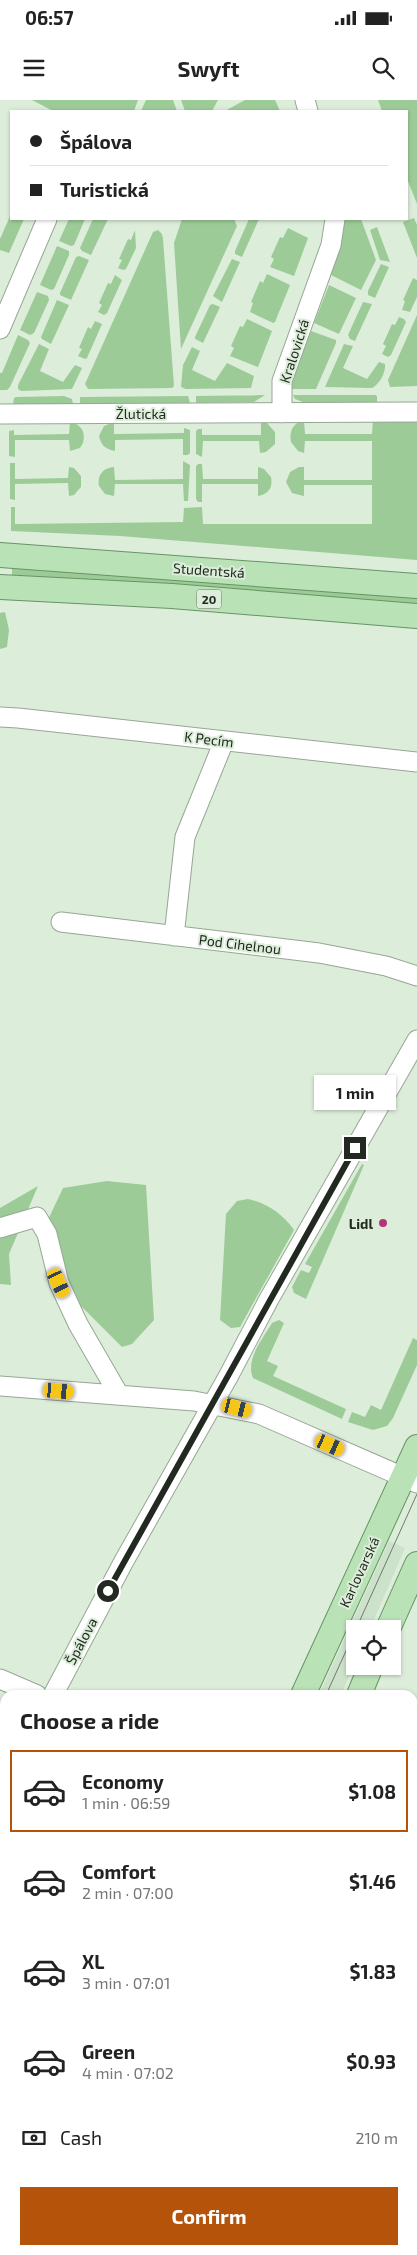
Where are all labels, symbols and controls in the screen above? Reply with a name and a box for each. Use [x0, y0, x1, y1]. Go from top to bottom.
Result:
text: 06:57 [25, 6, 74, 29]
icon: menu [20, 54, 48, 82]
icon: search [369, 54, 397, 82]
text: Swyft [178, 55, 239, 81]
text: Špálova [60, 130, 132, 153]
text: Turistická [60, 178, 149, 201]
street label: Kralovická [276, 317, 312, 385]
street label: Žlutická [116, 405, 166, 422]
street label: Studentská [172, 559, 246, 581]
road number: 20 [196, 589, 222, 608]
street label: K Pecím [183, 728, 235, 750]
street label: Pod Cihelnou [198, 931, 282, 957]
callout: 1 min [314, 1076, 396, 1110]
text: 1 min [336, 1083, 374, 1102]
route end [344, 1137, 366, 1159]
place label: Lidl [349, 1215, 373, 1232]
marker: Lidl [377, 1217, 389, 1229]
car [45, 1266, 72, 1300]
car [43, 1382, 74, 1400]
car [220, 1397, 253, 1419]
car [313, 1432, 346, 1458]
street label: Karlovarská [335, 1534, 383, 1610]
route start [97, 1580, 119, 1602]
street label: Špálova [62, 1615, 100, 1667]
map controls [346, 1620, 401, 1675]
button: locate [346, 1620, 401, 1675]
text: Choose a ride [20, 1707, 159, 1733]
icon: car [22, 1769, 67, 1814]
text: Economy [82, 1770, 164, 1793]
text: $1.08 [348, 1780, 396, 1803]
text: 1 min · 06:59 [82, 1793, 170, 1812]
icon: car [22, 1859, 67, 1904]
text: Comfort [82, 1860, 156, 1883]
text: $1.46 [349, 1870, 396, 1893]
text: 2 min · 07:00 [82, 1883, 174, 1902]
icon: car [22, 1949, 67, 1994]
text: XL [82, 1950, 104, 1973]
text: $1.83 [350, 1960, 396, 1983]
text: 3 min · 07:01 [82, 1973, 170, 1992]
icon: car [22, 2039, 67, 2084]
text: Green [82, 2040, 135, 2063]
text: $0.93 [346, 2050, 396, 2073]
text: 4 min · 07:02 [82, 2063, 174, 2082]
icon: cash [20, 2124, 48, 2152]
text: Cash [60, 2126, 102, 2149]
text: 210 m [355, 2128, 398, 2147]
button: Confirm [20, 2187, 398, 2245]

